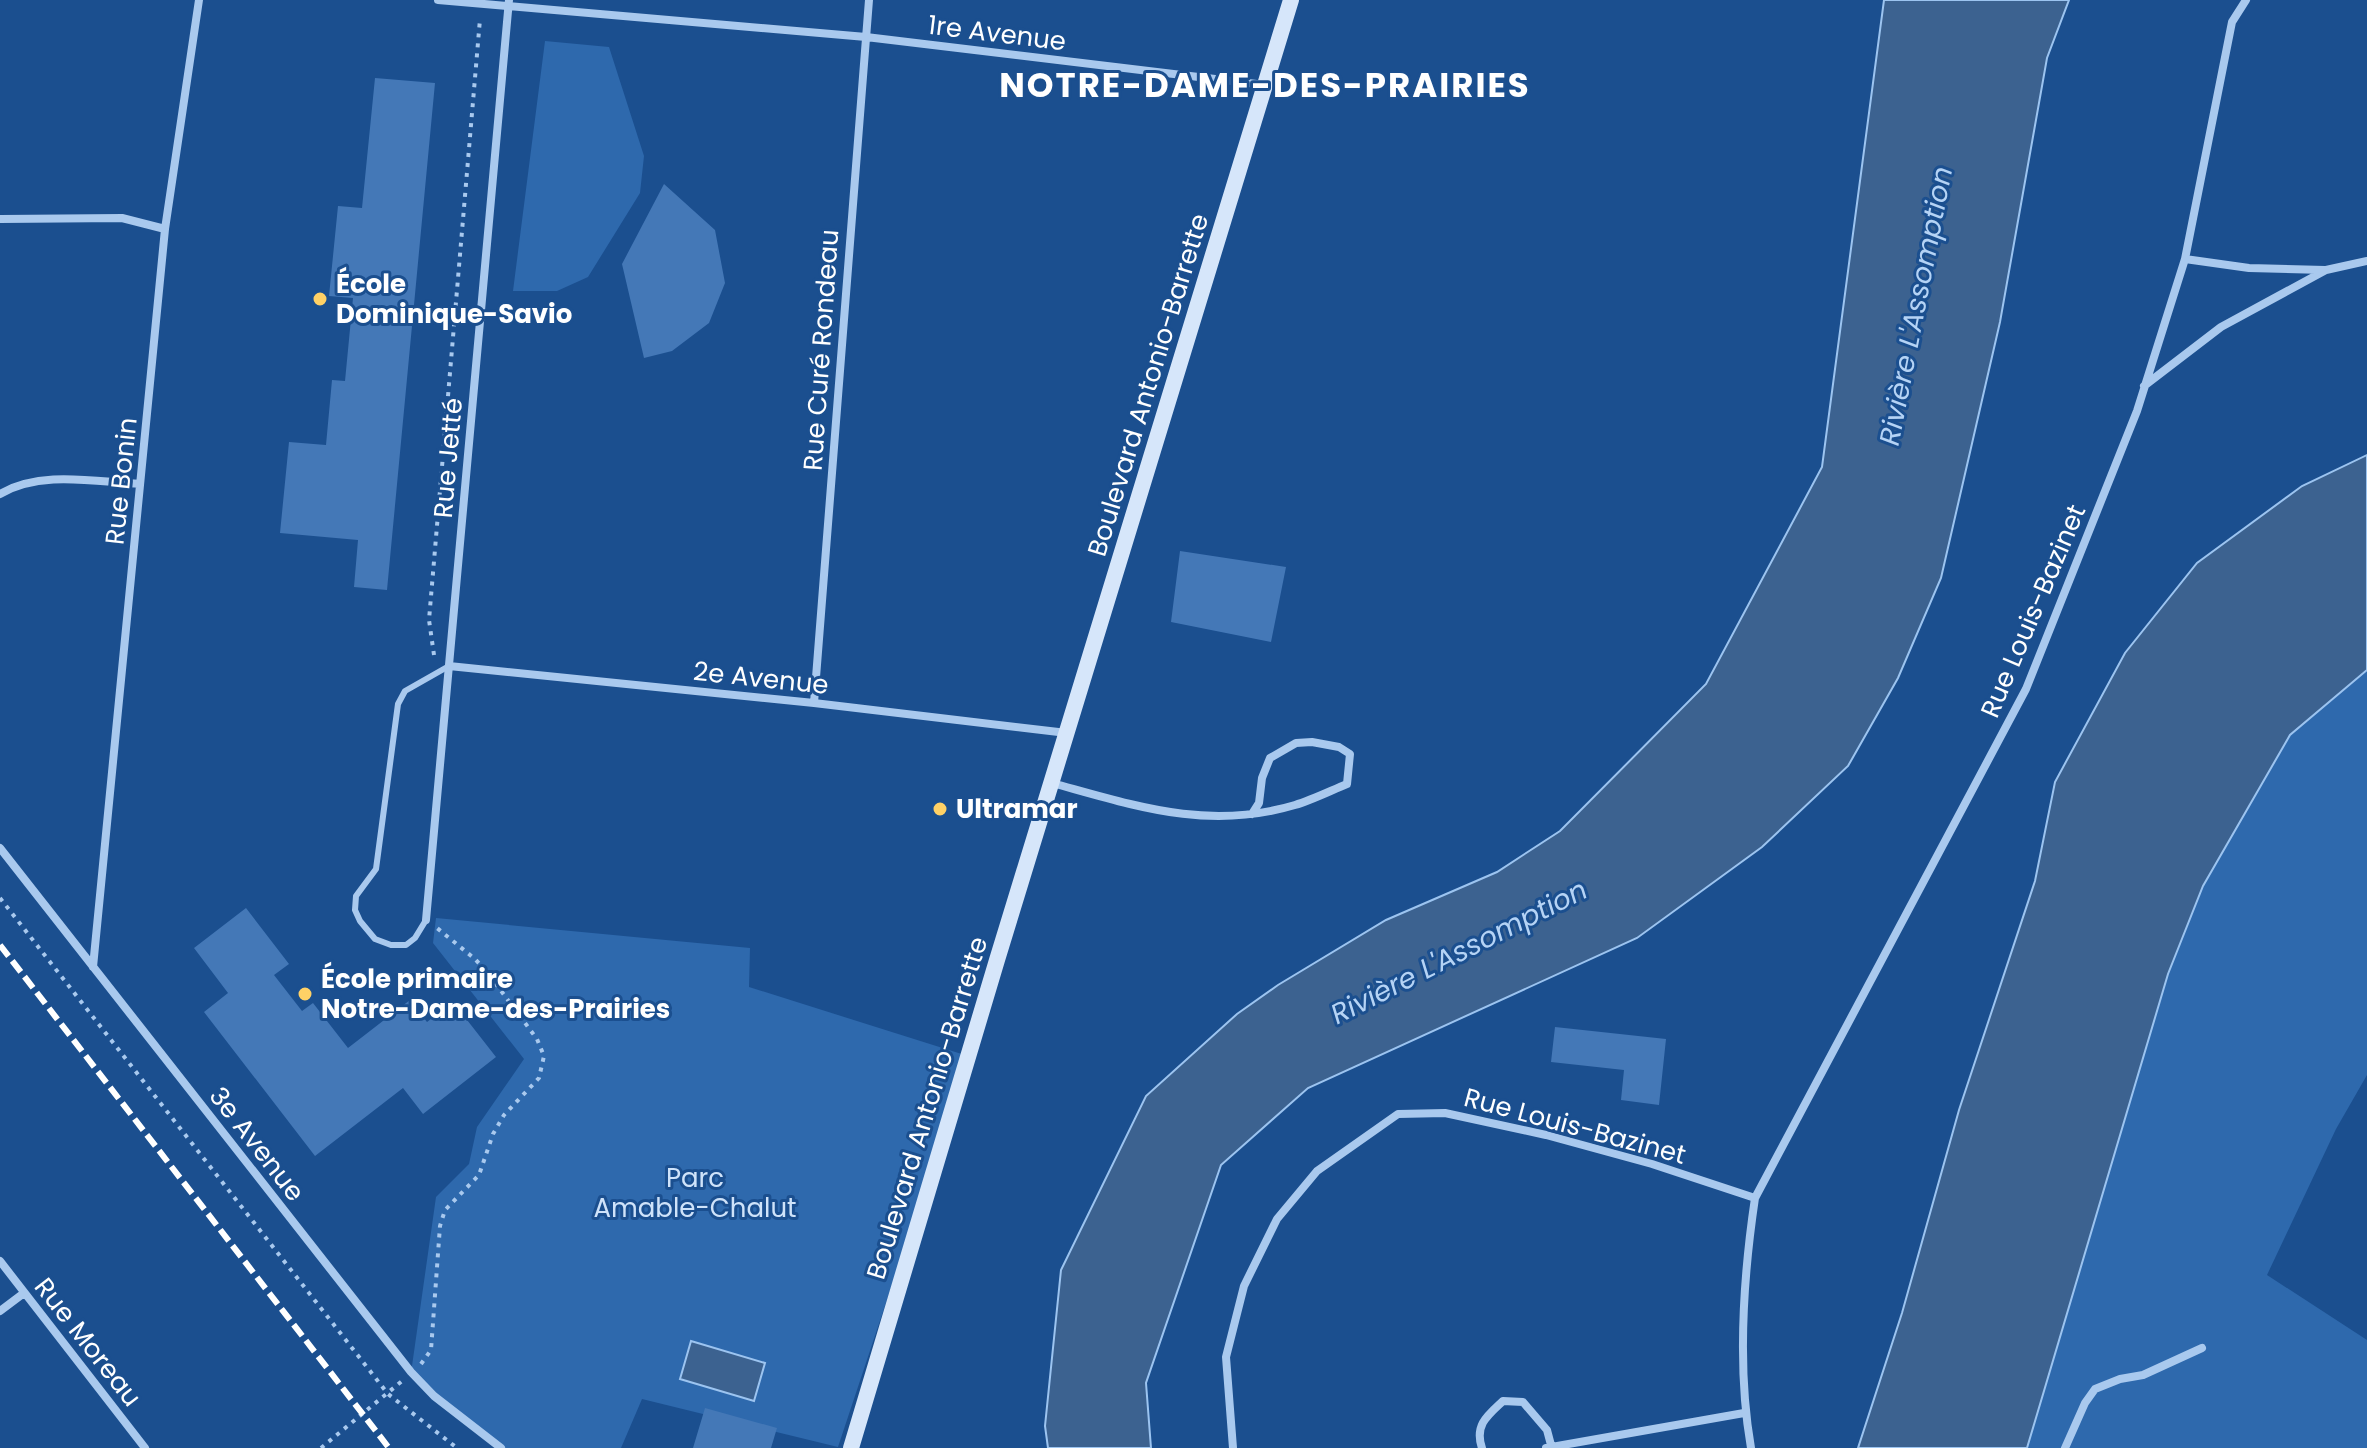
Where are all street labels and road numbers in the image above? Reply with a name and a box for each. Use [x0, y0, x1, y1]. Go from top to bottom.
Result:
street label: 1re Avenue [926, 7, 1068, 59]
street label: Boulevard Antonio-Barrette [1079, 209, 1217, 561]
street label: Rue Curé Rondeau [795, 228, 847, 472]
street label: Rue Jetté [425, 396, 471, 520]
street label: Rue Bonin [96, 416, 146, 546]
street label: Rue Louis-Bazinet [1972, 499, 2094, 723]
street label: 2e Avenue [692, 653, 830, 703]
street label: Boulevard Antonio-Barrette [858, 932, 996, 1284]
street label: 3e Avenue [201, 1079, 313, 1209]
street label: Rue Louis-Bazinet [1460, 1079, 1690, 1173]
street label: Rue Moreau [26, 1270, 150, 1414]

